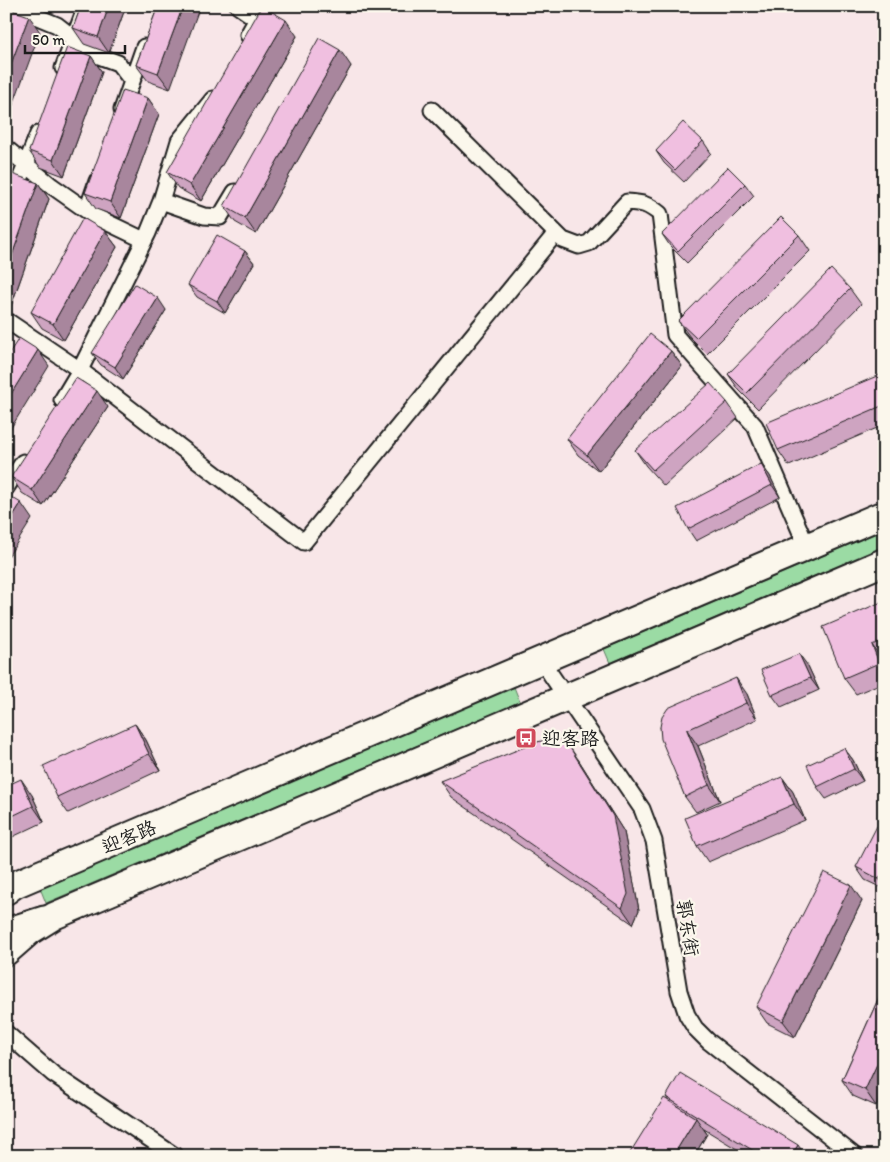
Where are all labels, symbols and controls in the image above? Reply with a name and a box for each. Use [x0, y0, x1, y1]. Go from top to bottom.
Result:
scale bar [25, 22, 125, 54]
text: 50 m [32, 31, 65, 49]
bus stop icon: 迎客路 [514, 726, 538, 750]
place label: 迎客路 [542, 727, 599, 750]
street label: 迎客路 [98, 815, 160, 859]
street label: 郭东街 [672, 898, 704, 958]

